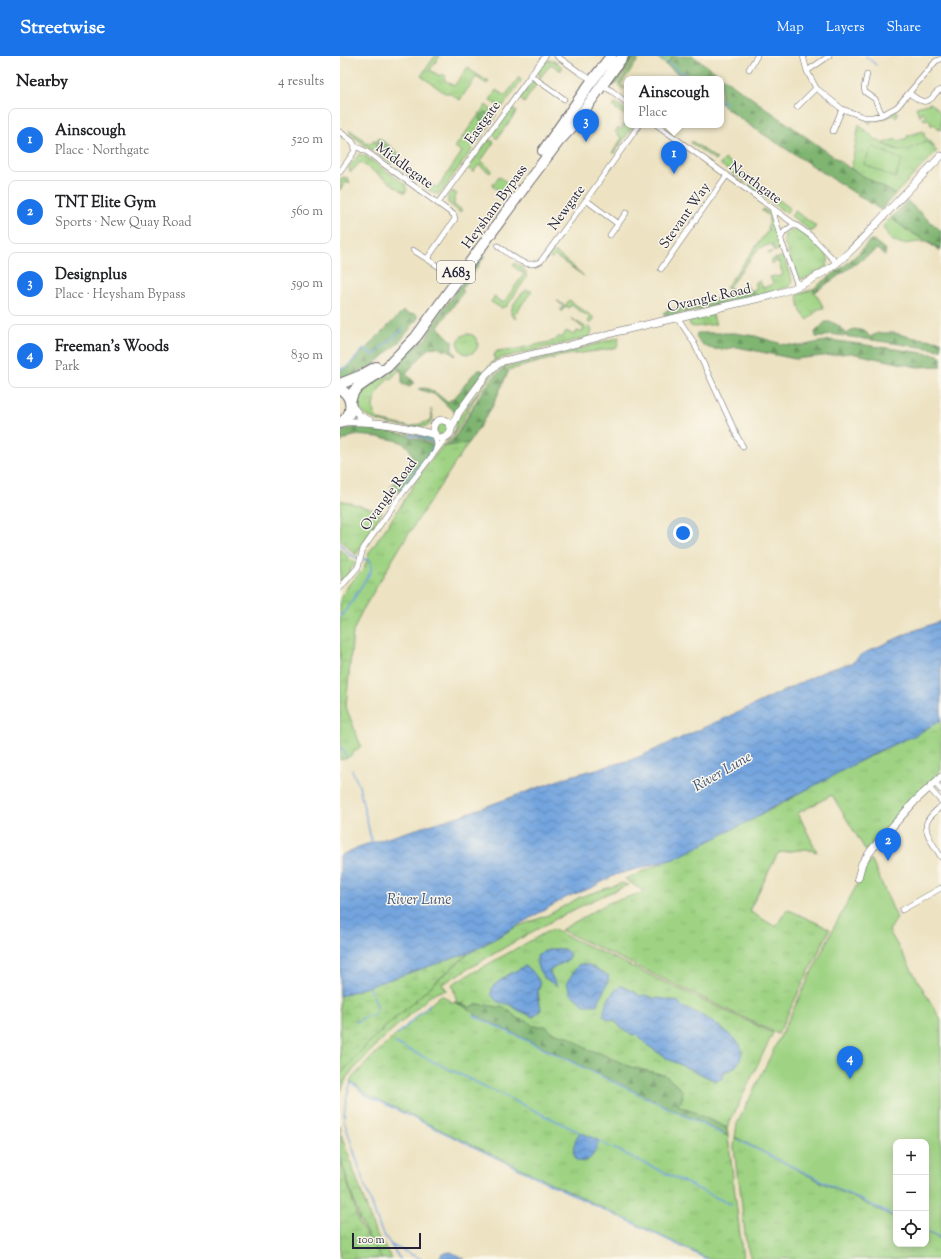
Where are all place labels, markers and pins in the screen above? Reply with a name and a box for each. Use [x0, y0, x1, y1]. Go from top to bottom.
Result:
pin: 3 [573, 109, 599, 142]
pin: 1 [661, 141, 687, 174]
pin: 2 [875, 828, 901, 861]
pin: 4 [837, 1046, 863, 1079]

